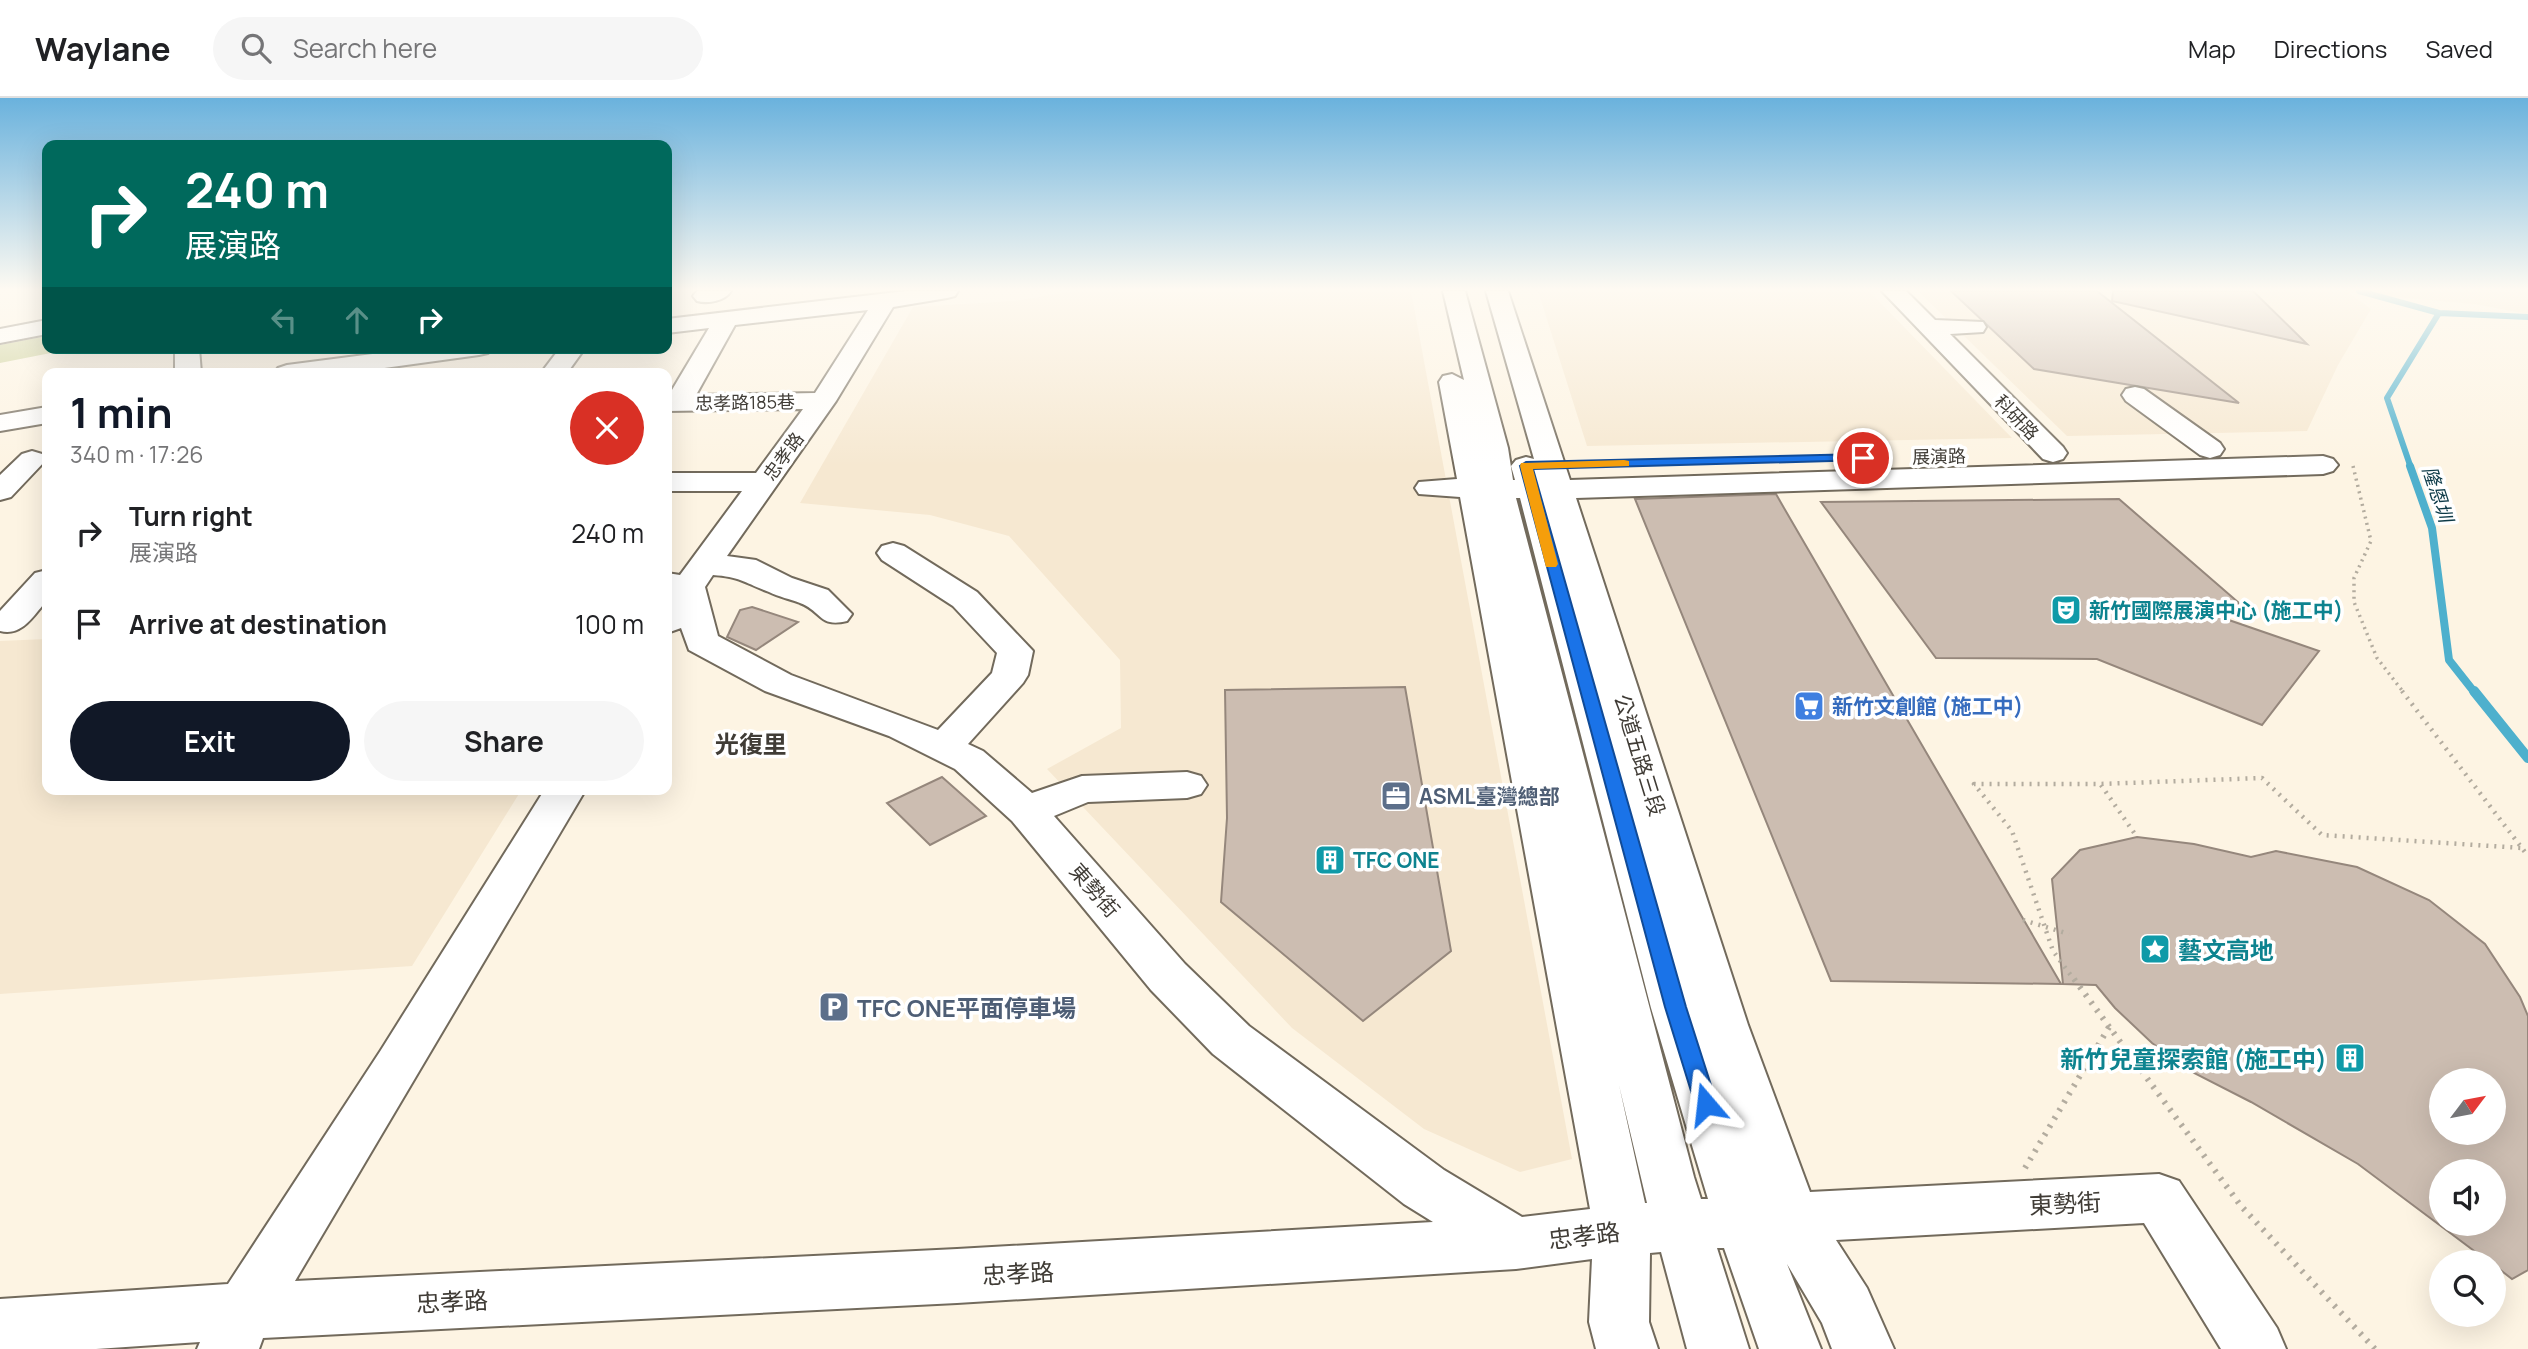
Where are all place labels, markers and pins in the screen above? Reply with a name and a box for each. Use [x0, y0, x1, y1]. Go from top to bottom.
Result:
pin [1833, 428, 1893, 488]
theatre icon: 新竹國際展演中心 (施工中) [2049, 593, 2083, 627]
place label: 新竹國際展演中心 (施工中) [2089, 596, 2343, 624]
supermarket icon: 新竹文創館 (施工中) [1792, 689, 1826, 723]
place label: 新竹文創館 (施工中) [1832, 692, 2023, 720]
office icon: ASML臺灣總部 [1379, 779, 1413, 813]
place label: ASML臺灣總部 [1419, 782, 1560, 810]
building icon: TFC ONE [1313, 843, 1347, 877]
place label: TFC ONE [1353, 846, 1440, 874]
place icon: 藝文高地 [2138, 932, 2172, 966]
place label: 藝文高地 [2178, 933, 2274, 966]
parking icon: TFC ONE平面停車場 [817, 990, 851, 1024]
place label: TFC ONE平面停車場 [857, 991, 1076, 1024]
building icon: 新竹兒童探索館 (施工中) [2333, 1041, 2367, 1075]
place label: 新竹兒童探索館 (施工中) [2060, 1042, 2327, 1075]

